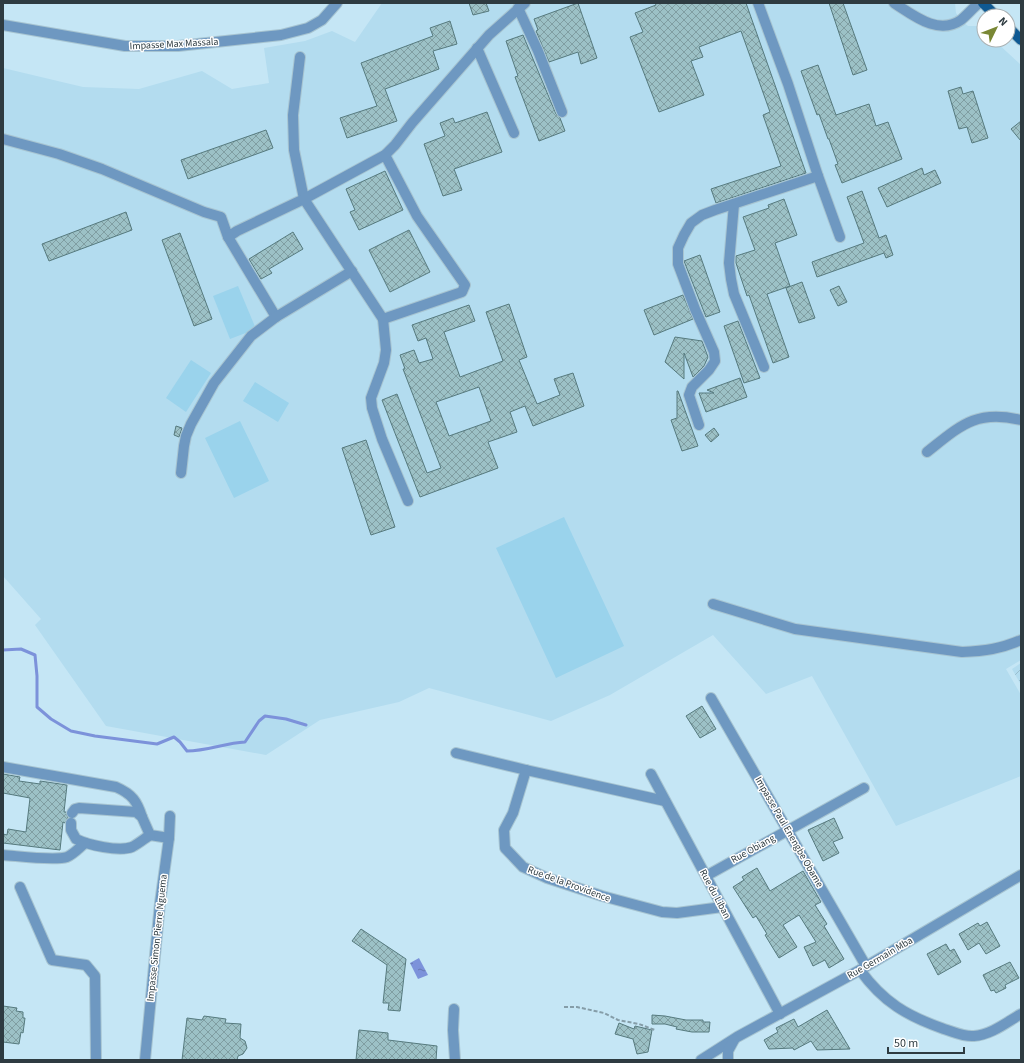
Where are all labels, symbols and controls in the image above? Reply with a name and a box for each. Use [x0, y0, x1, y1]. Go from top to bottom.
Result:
north arrow [976, 8, 1016, 48]
text: N [995, 14, 1011, 29]
street label: Impasse Max Massala [129, 35, 219, 53]
street label: Impasse Paul Enengbe Obame [751, 774, 827, 890]
street label: Rue Obiang [728, 831, 778, 867]
street label: Rue de la Providence [526, 863, 612, 905]
street label: Rue du Liban [696, 867, 734, 921]
street label: Impasse Simon Pierre Nguema [143, 874, 171, 1002]
street label: Rue Germain Mba [845, 934, 915, 982]
scale bar [888, 1029, 964, 1055]
text: 50 m [894, 1035, 918, 1052]

